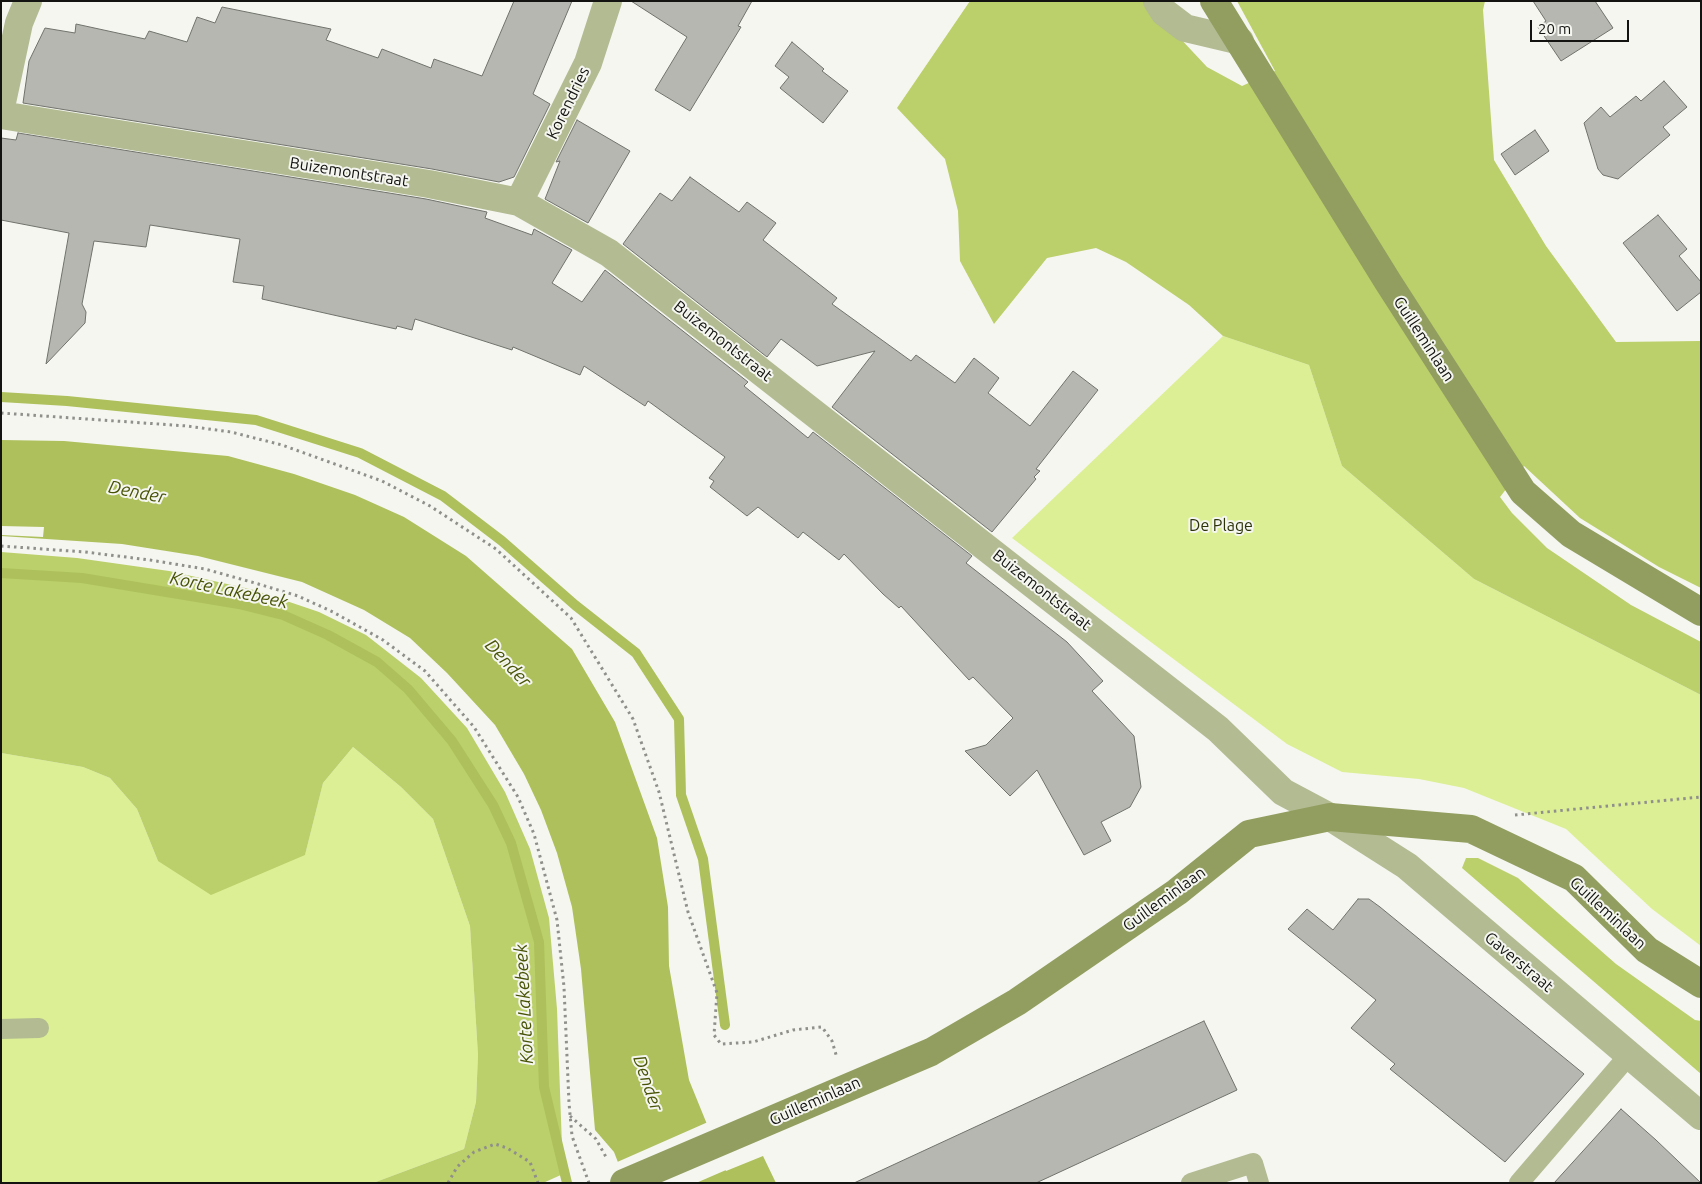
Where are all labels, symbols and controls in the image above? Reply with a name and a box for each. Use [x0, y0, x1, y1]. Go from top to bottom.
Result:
scale bar [1532, 10, 1631, 42]
text: 20 m [1538, 20, 1571, 37]
street label: Korendries [542, 64, 594, 142]
street label: Buizemontstraat [288, 153, 410, 191]
street label: Guilleminlaan [1389, 293, 1459, 385]
street label: Buizemontstraat [670, 297, 776, 385]
water label: Dender [107, 476, 167, 508]
park label: De Plage [1189, 516, 1253, 536]
street label: Buizemontstraat [989, 546, 1095, 634]
water label: Korte Lakebeek [168, 567, 290, 613]
water label: Dender [480, 635, 536, 691]
street label: Guilleminlaan [1119, 863, 1209, 935]
street label: Guilleminlaan [1566, 873, 1650, 953]
street label: Gaverstraat [1481, 928, 1557, 996]
water label: Korte Lakebeek [510, 943, 538, 1065]
water label: Dender [628, 1052, 668, 1114]
street label: Guilleminlaan [767, 1072, 863, 1130]

